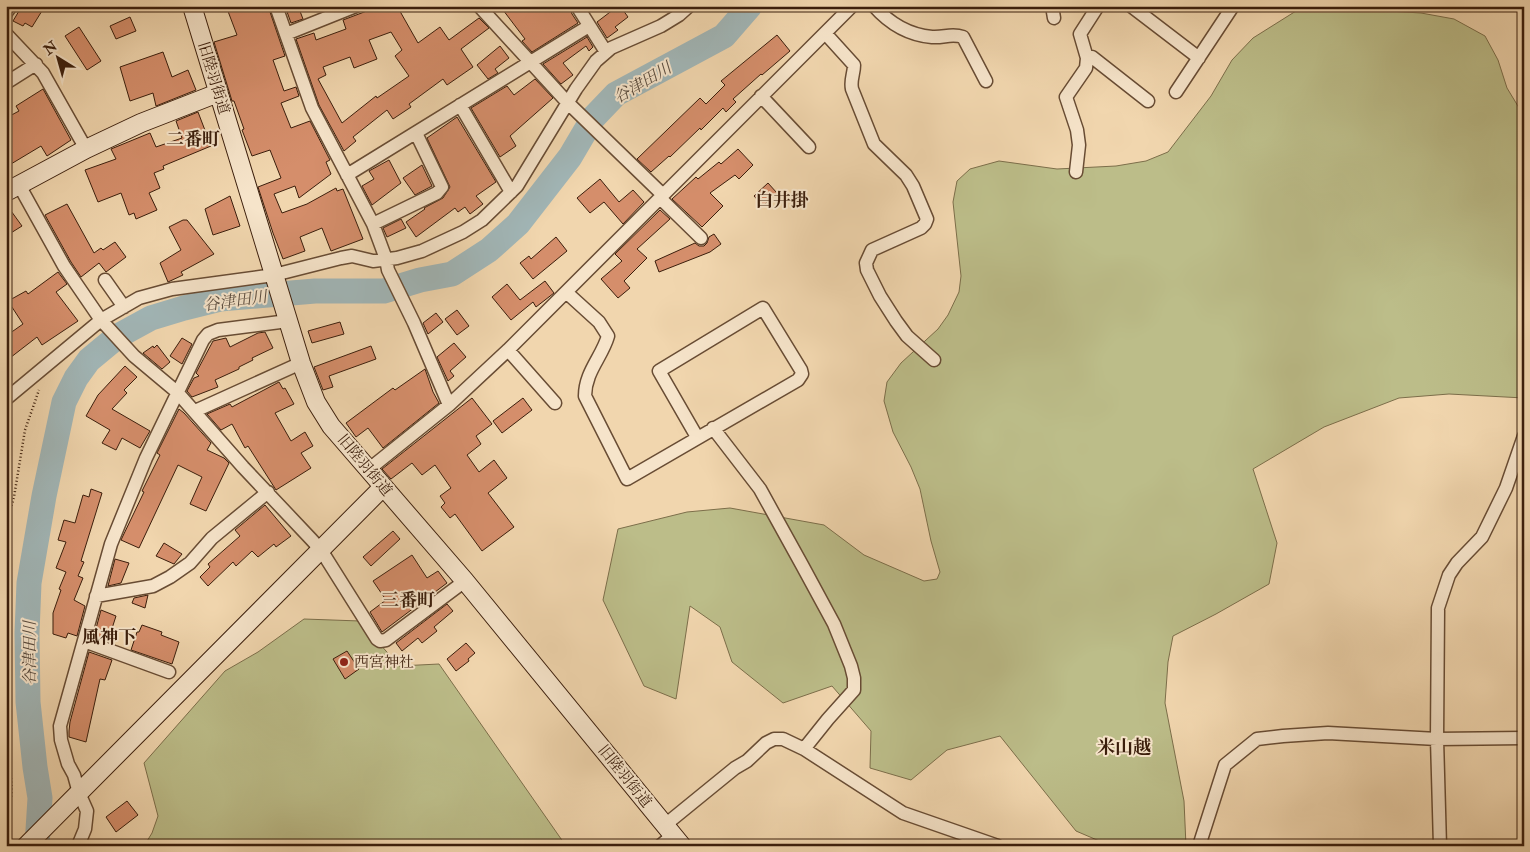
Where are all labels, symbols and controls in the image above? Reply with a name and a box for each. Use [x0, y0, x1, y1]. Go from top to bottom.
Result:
north arrow [32, 32, 82, 82]
text: N [40, 37, 61, 59]
street label: 旧陸羽街道 [193, 39, 234, 117]
water label: 谷津田川 [610, 57, 677, 108]
district label: 二番町 [166, 128, 220, 151]
district label: 白井掛 [755, 189, 809, 212]
water label: 谷津田川 [202, 286, 270, 315]
street label: 旧陸羽街道 [333, 430, 396, 500]
district label: 三番町 [381, 589, 435, 612]
water label: 谷津田川 [20, 619, 40, 685]
district label: 風神下 [82, 626, 136, 649]
place label: 西宮神社 [354, 653, 414, 672]
marker: 西宮神社 [338, 656, 350, 668]
district label: 米山越 [1097, 736, 1151, 759]
street label: 旧陸羽街道 [594, 741, 656, 811]

